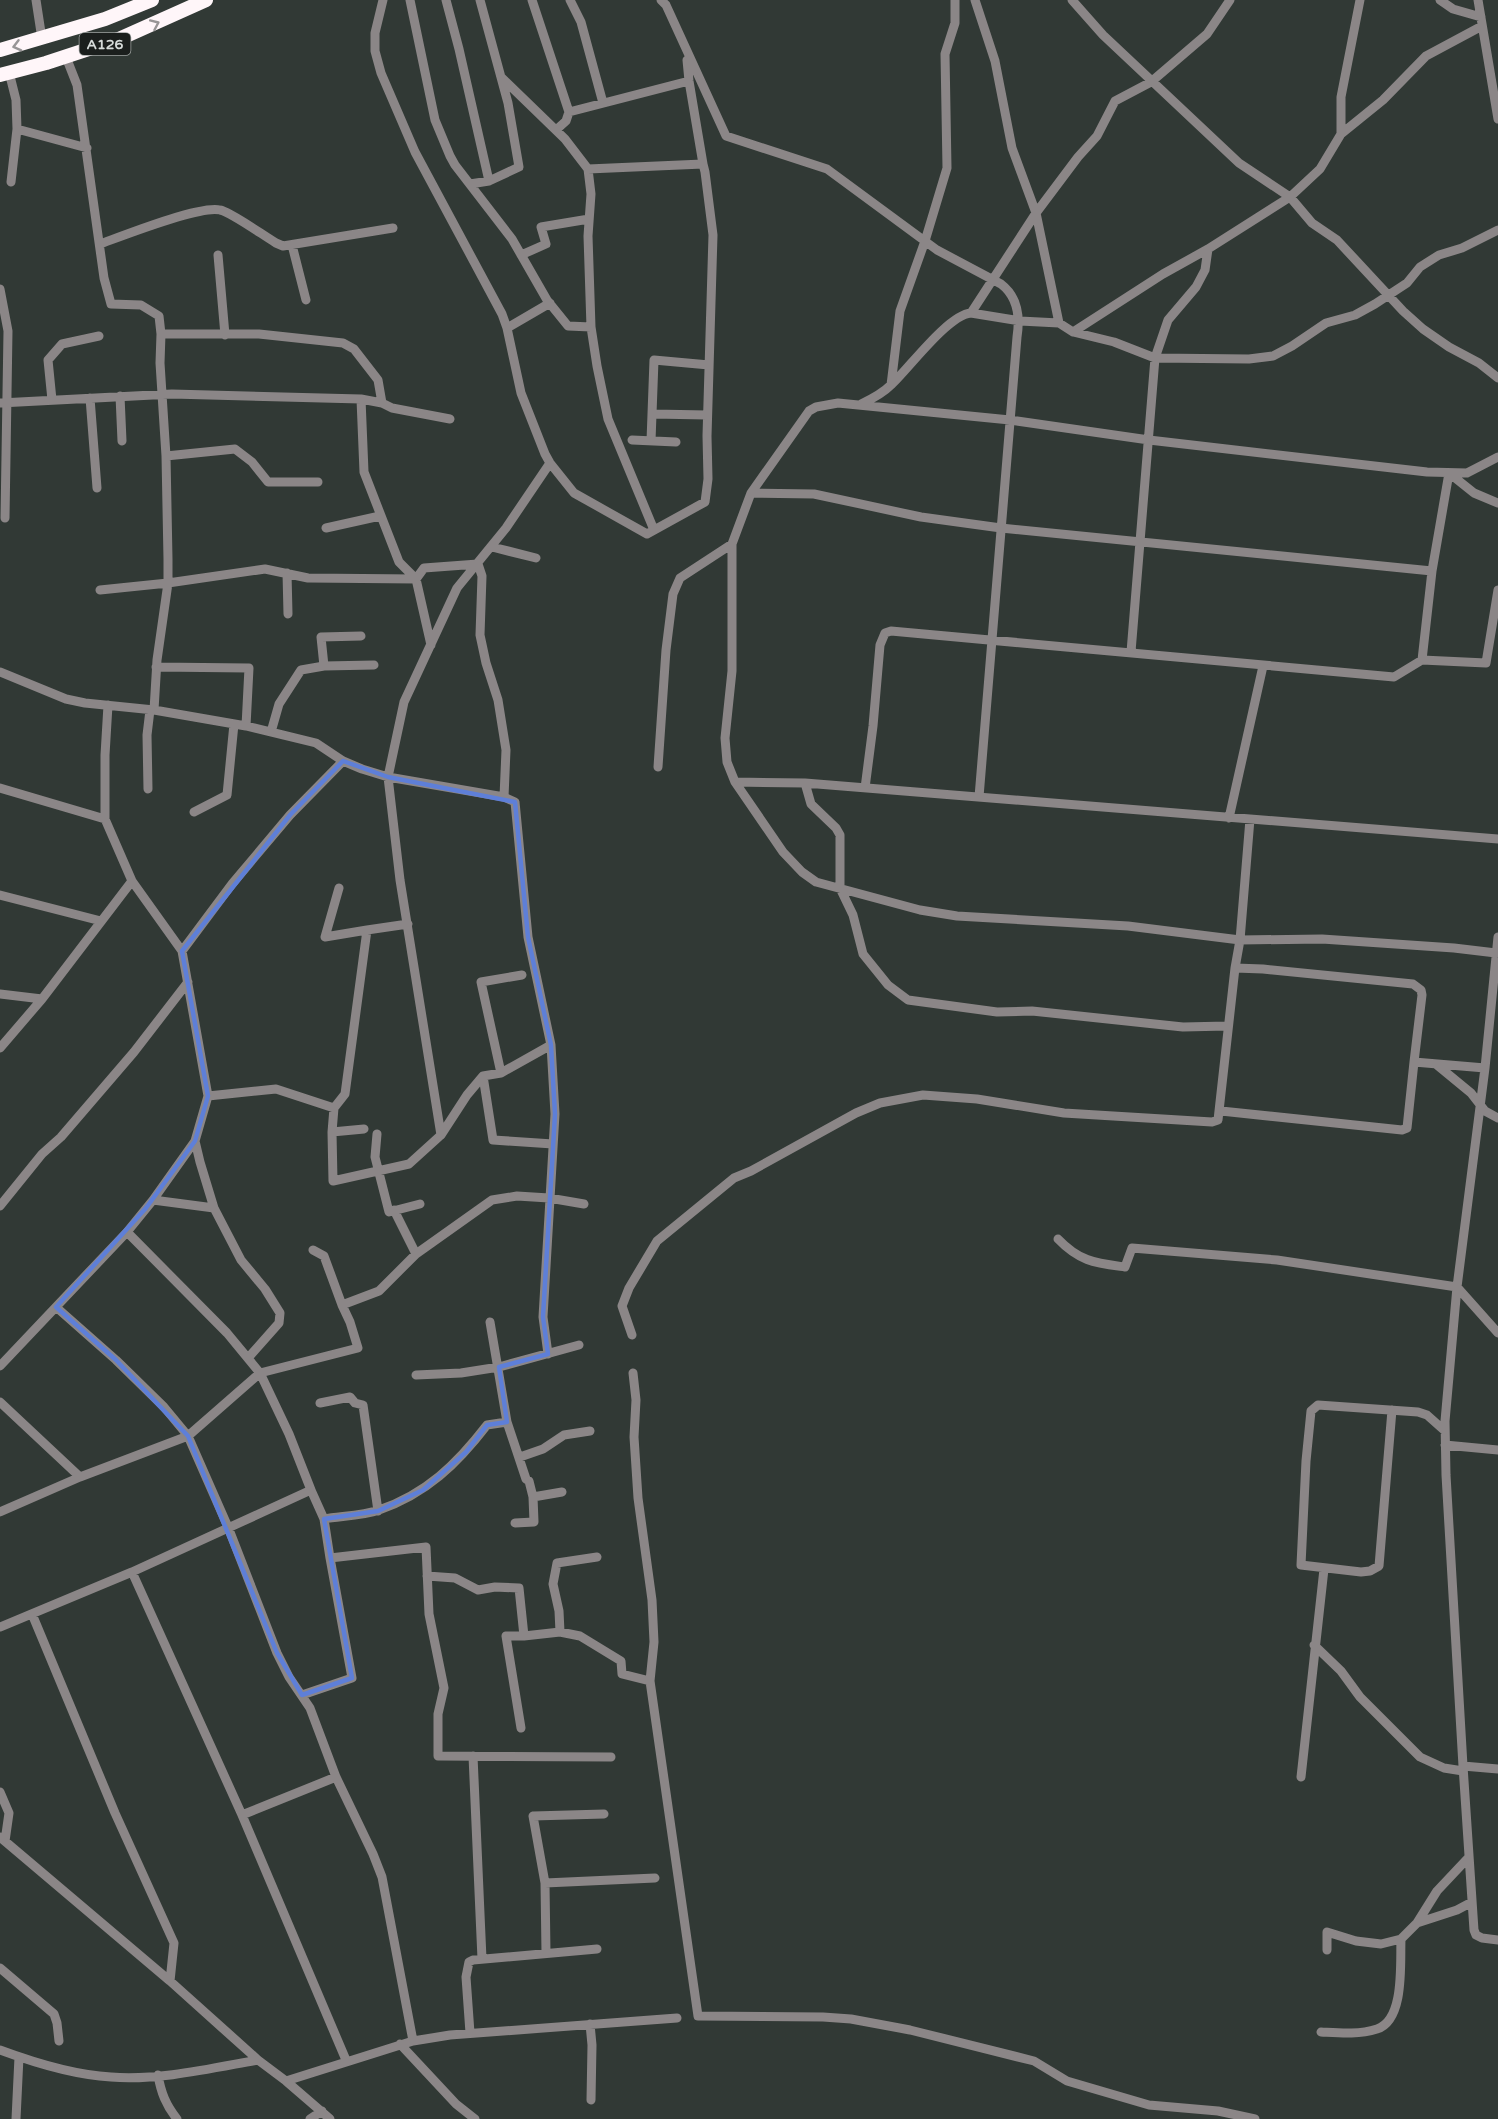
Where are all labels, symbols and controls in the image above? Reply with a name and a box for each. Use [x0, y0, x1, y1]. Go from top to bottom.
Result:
one-way arrow [149, 20, 160, 32]
road number: A126 [80, 33, 130, 55]
one-way arrow [12, 38, 22, 51]

